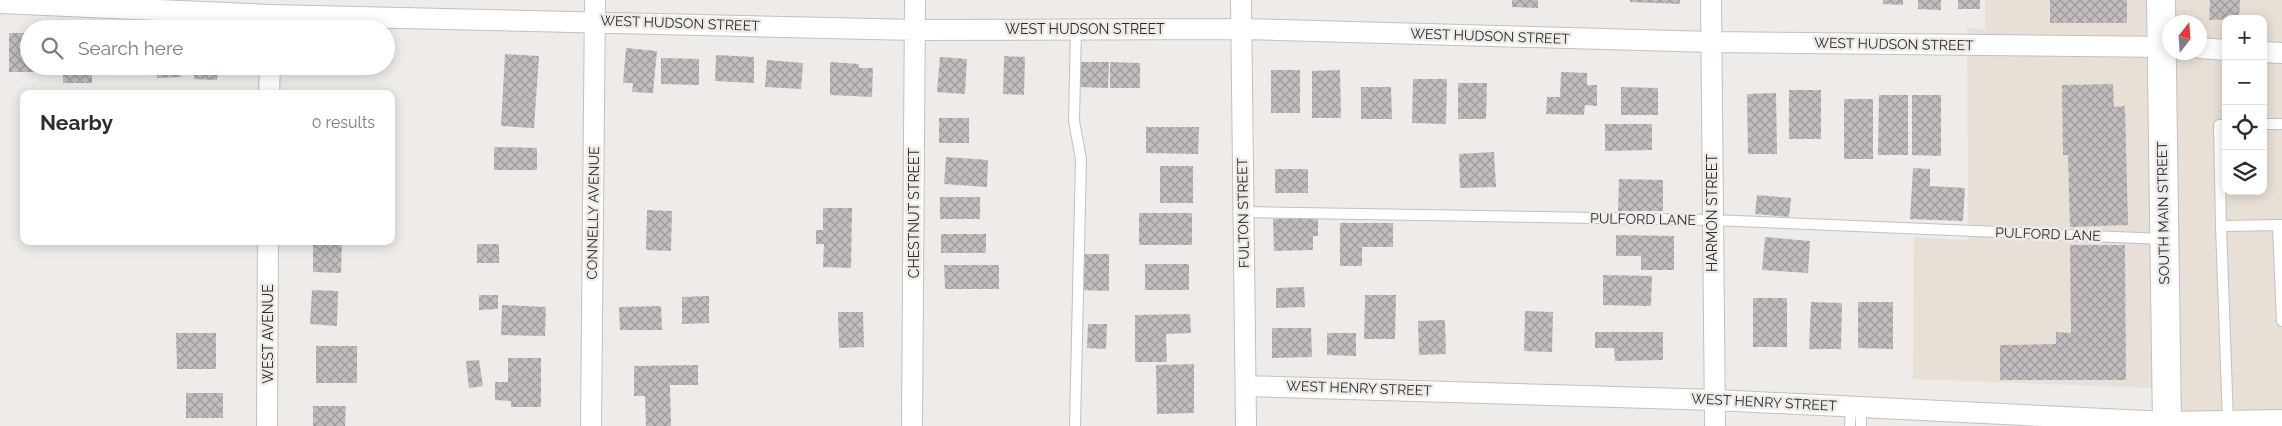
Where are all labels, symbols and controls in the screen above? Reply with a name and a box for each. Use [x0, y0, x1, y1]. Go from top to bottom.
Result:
street label: WEST HUDSON STREET [600, 12, 760, 34]
north arrow [2162, 15, 2207, 60]
map controls [2222, 15, 2267, 195]
button: + [2222, 15, 2267, 60]
search box [20, 20, 395, 75]
street label: WEST HUDSON STREET [1005, 21, 1165, 37]
street label: WEST HUDSON STREET [1410, 25, 1570, 47]
icon: search [38, 34, 66, 62]
street label: WEST HUDSON STREET [1814, 35, 1974, 53]
text: Search here [78, 37, 184, 59]
button: − [2222, 60, 2267, 105]
button: locate [2222, 105, 2267, 150]
text: Nearby [40, 110, 113, 135]
text: 0 results [312, 113, 375, 132]
street label: SOUTH MAIN STREET [2154, 141, 2172, 285]
street label: CONNELLY AVENUE [584, 146, 602, 280]
street label: CHESTNUT STREET [906, 147, 922, 278]
button: layers [2222, 150, 2267, 195]
street label: HARMON STREET [1704, 154, 1720, 272]
street label: FULTON STREET [1234, 157, 1252, 268]
street label: PULFORD LANE [1590, 210, 1696, 228]
street label: PULFORD LANE [1995, 224, 2101, 244]
street label: WEST AVENUE [260, 284, 276, 384]
street label: WEST HENRY STREET [1286, 377, 1433, 399]
street label: WEST HENRY STREET [1691, 390, 1838, 414]

